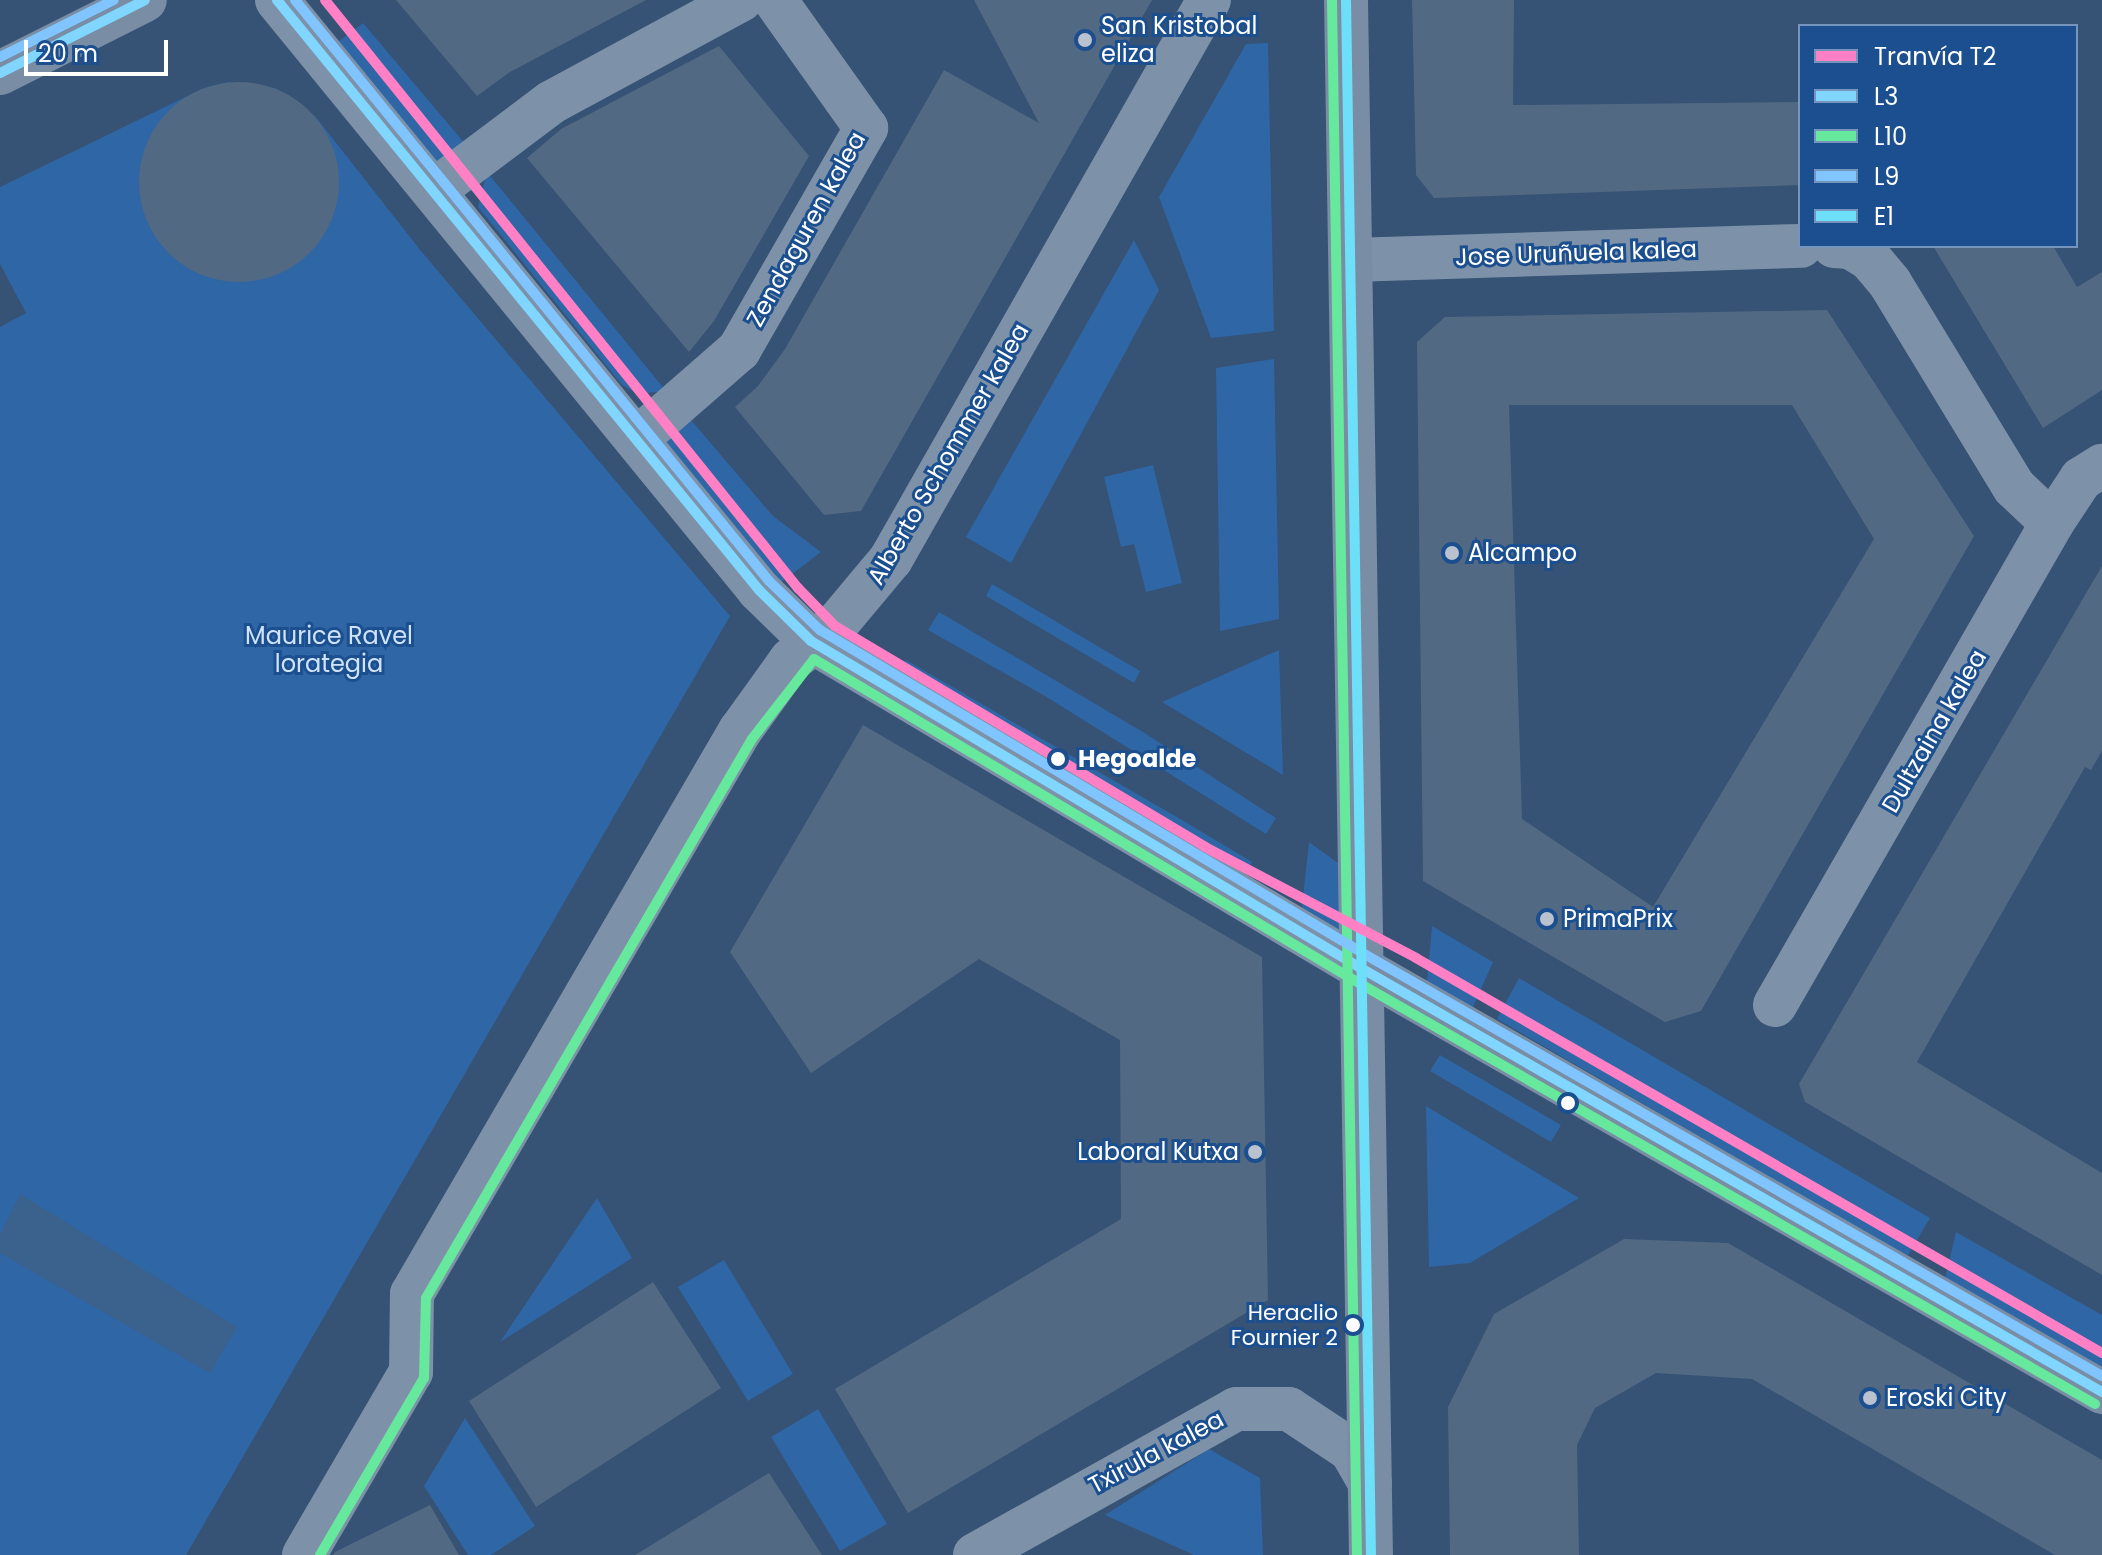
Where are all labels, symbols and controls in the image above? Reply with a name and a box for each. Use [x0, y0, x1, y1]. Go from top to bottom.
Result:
place label: San Kristobal eliza [1101, 12, 1257, 68]
scale bar [28, 24, 172, 74]
legend [1798, 24, 2078, 248]
marker: San Kristobal eliza [1076, 31, 1094, 49]
text: 20 m [38, 37, 98, 70]
text: Tranvía T2 [1874, 40, 1996, 73]
text: L3 [1874, 80, 1899, 113]
text: L10 [1874, 120, 1907, 153]
street label: Zendaguren kalea [740, 126, 872, 332]
text: L9 [1874, 160, 1900, 193]
text: E1 [1874, 200, 1894, 233]
street label: Jose Uruñuela kalea [1455, 234, 1697, 272]
street label: Alberto Schommer kalea [861, 318, 1035, 590]
place label: Alcampo [1468, 539, 1577, 567]
marker: Alcampo [1443, 544, 1461, 562]
park label: Maurice Ravel lorategia [245, 622, 413, 678]
street label: Dultzaina kalea [1876, 644, 1992, 818]
place label: Hegoalde [1078, 745, 1196, 773]
marker: Hegoalde [1045, 746, 1071, 772]
place label: PrimaPrix [1563, 905, 1673, 933]
marker: PrimaPrix [1538, 910, 1556, 928]
unlabelled marker [1560, 1095, 1576, 1111]
place label: Laboral Kutxa [1077, 1138, 1239, 1166]
marker: Laboral Kutxa [1246, 1143, 1264, 1161]
place label: Heraclio Fournier 2 [1231, 1299, 1338, 1350]
marker: Heraclio Fournier 2 [1345, 1317, 1361, 1333]
place label: Eroski City [1886, 1384, 2007, 1412]
marker: Eroski City [1861, 1389, 1879, 1407]
street label: Txirula kalea [1084, 1404, 1228, 1500]

